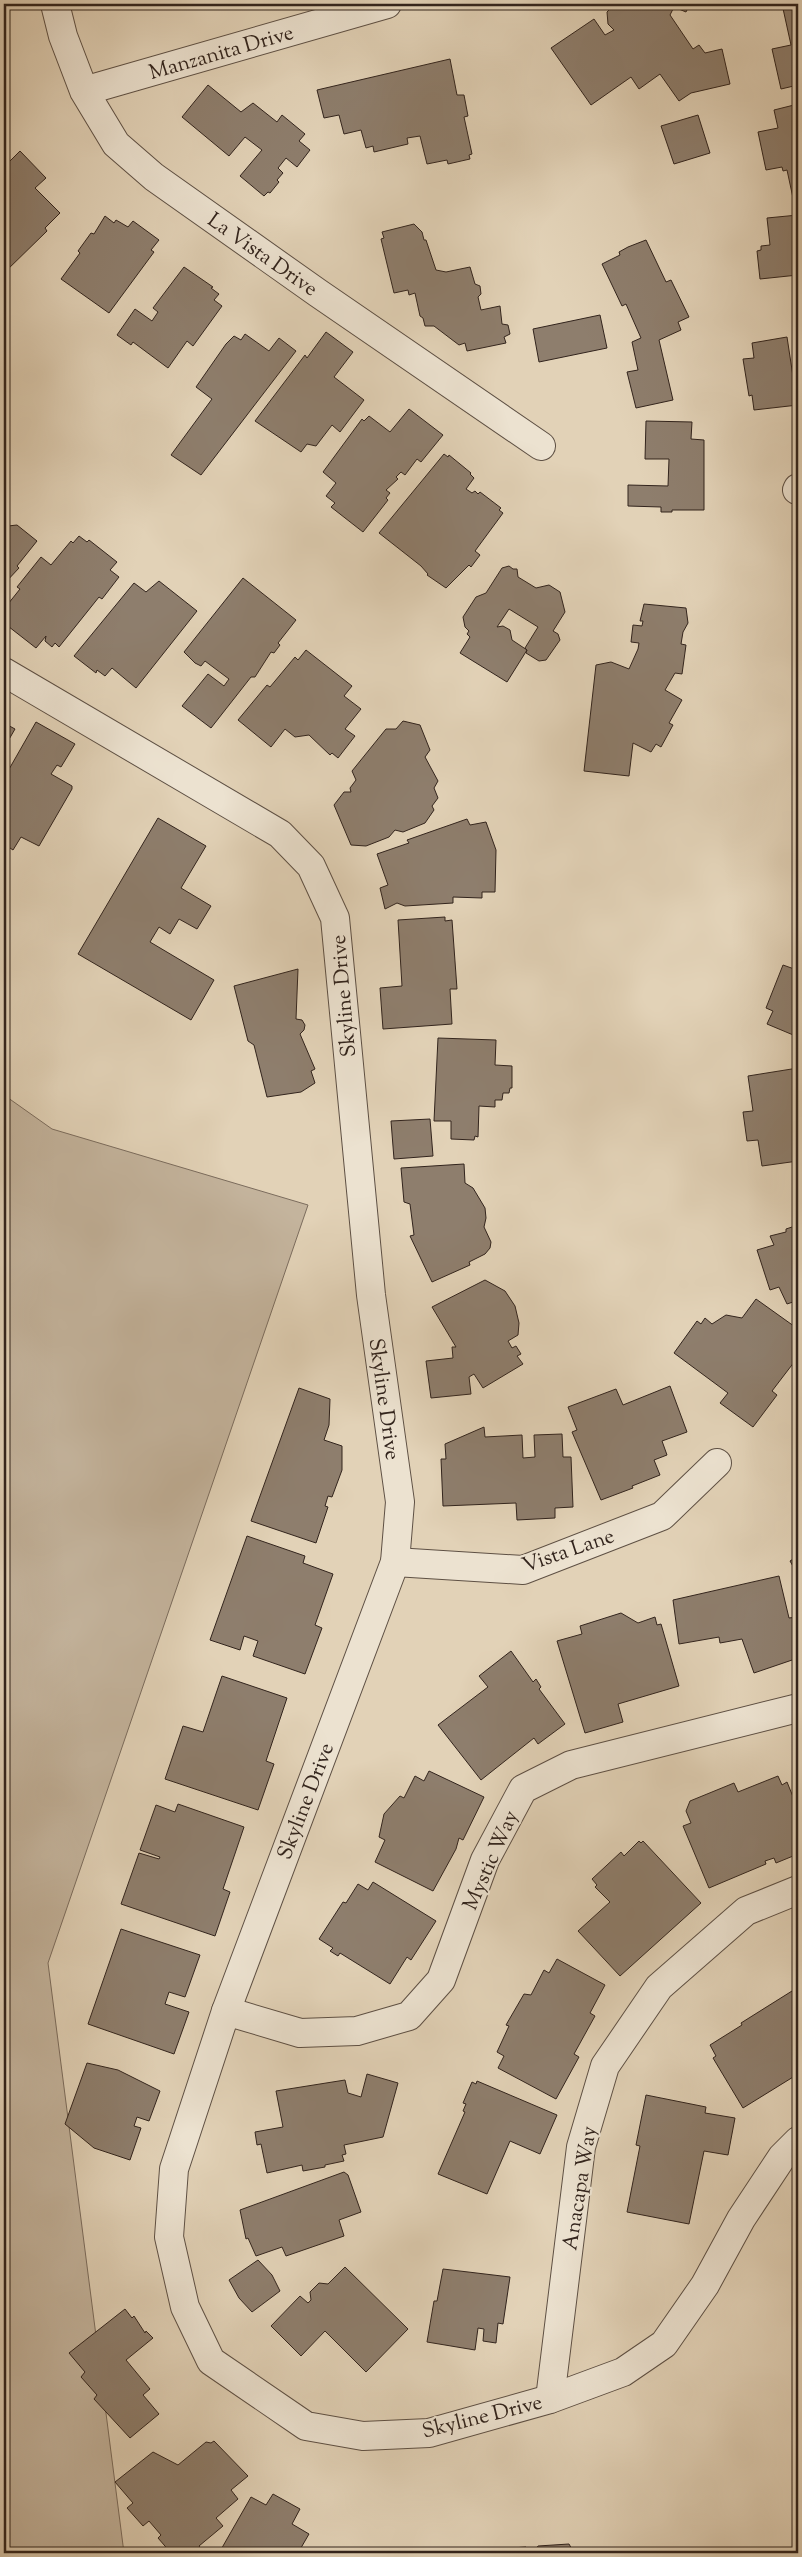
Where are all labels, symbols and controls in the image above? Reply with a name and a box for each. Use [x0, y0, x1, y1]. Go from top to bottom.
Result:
street label: Manzanita Drive [146, 19, 297, 89]
street label: La Vista Drive [201, 206, 323, 305]
street label: Skyline Drive [325, 933, 365, 1058]
street label: Skyline Drive [360, 1336, 406, 1462]
street label: Vista Lane [519, 1522, 619, 1582]
street label: Skyline Drive [271, 1739, 343, 1864]
street label: Mystic Way [456, 1806, 527, 1916]
street label: Anacapa Way [556, 2123, 606, 2253]
street label: Skyline Drive [419, 2389, 546, 2447]

